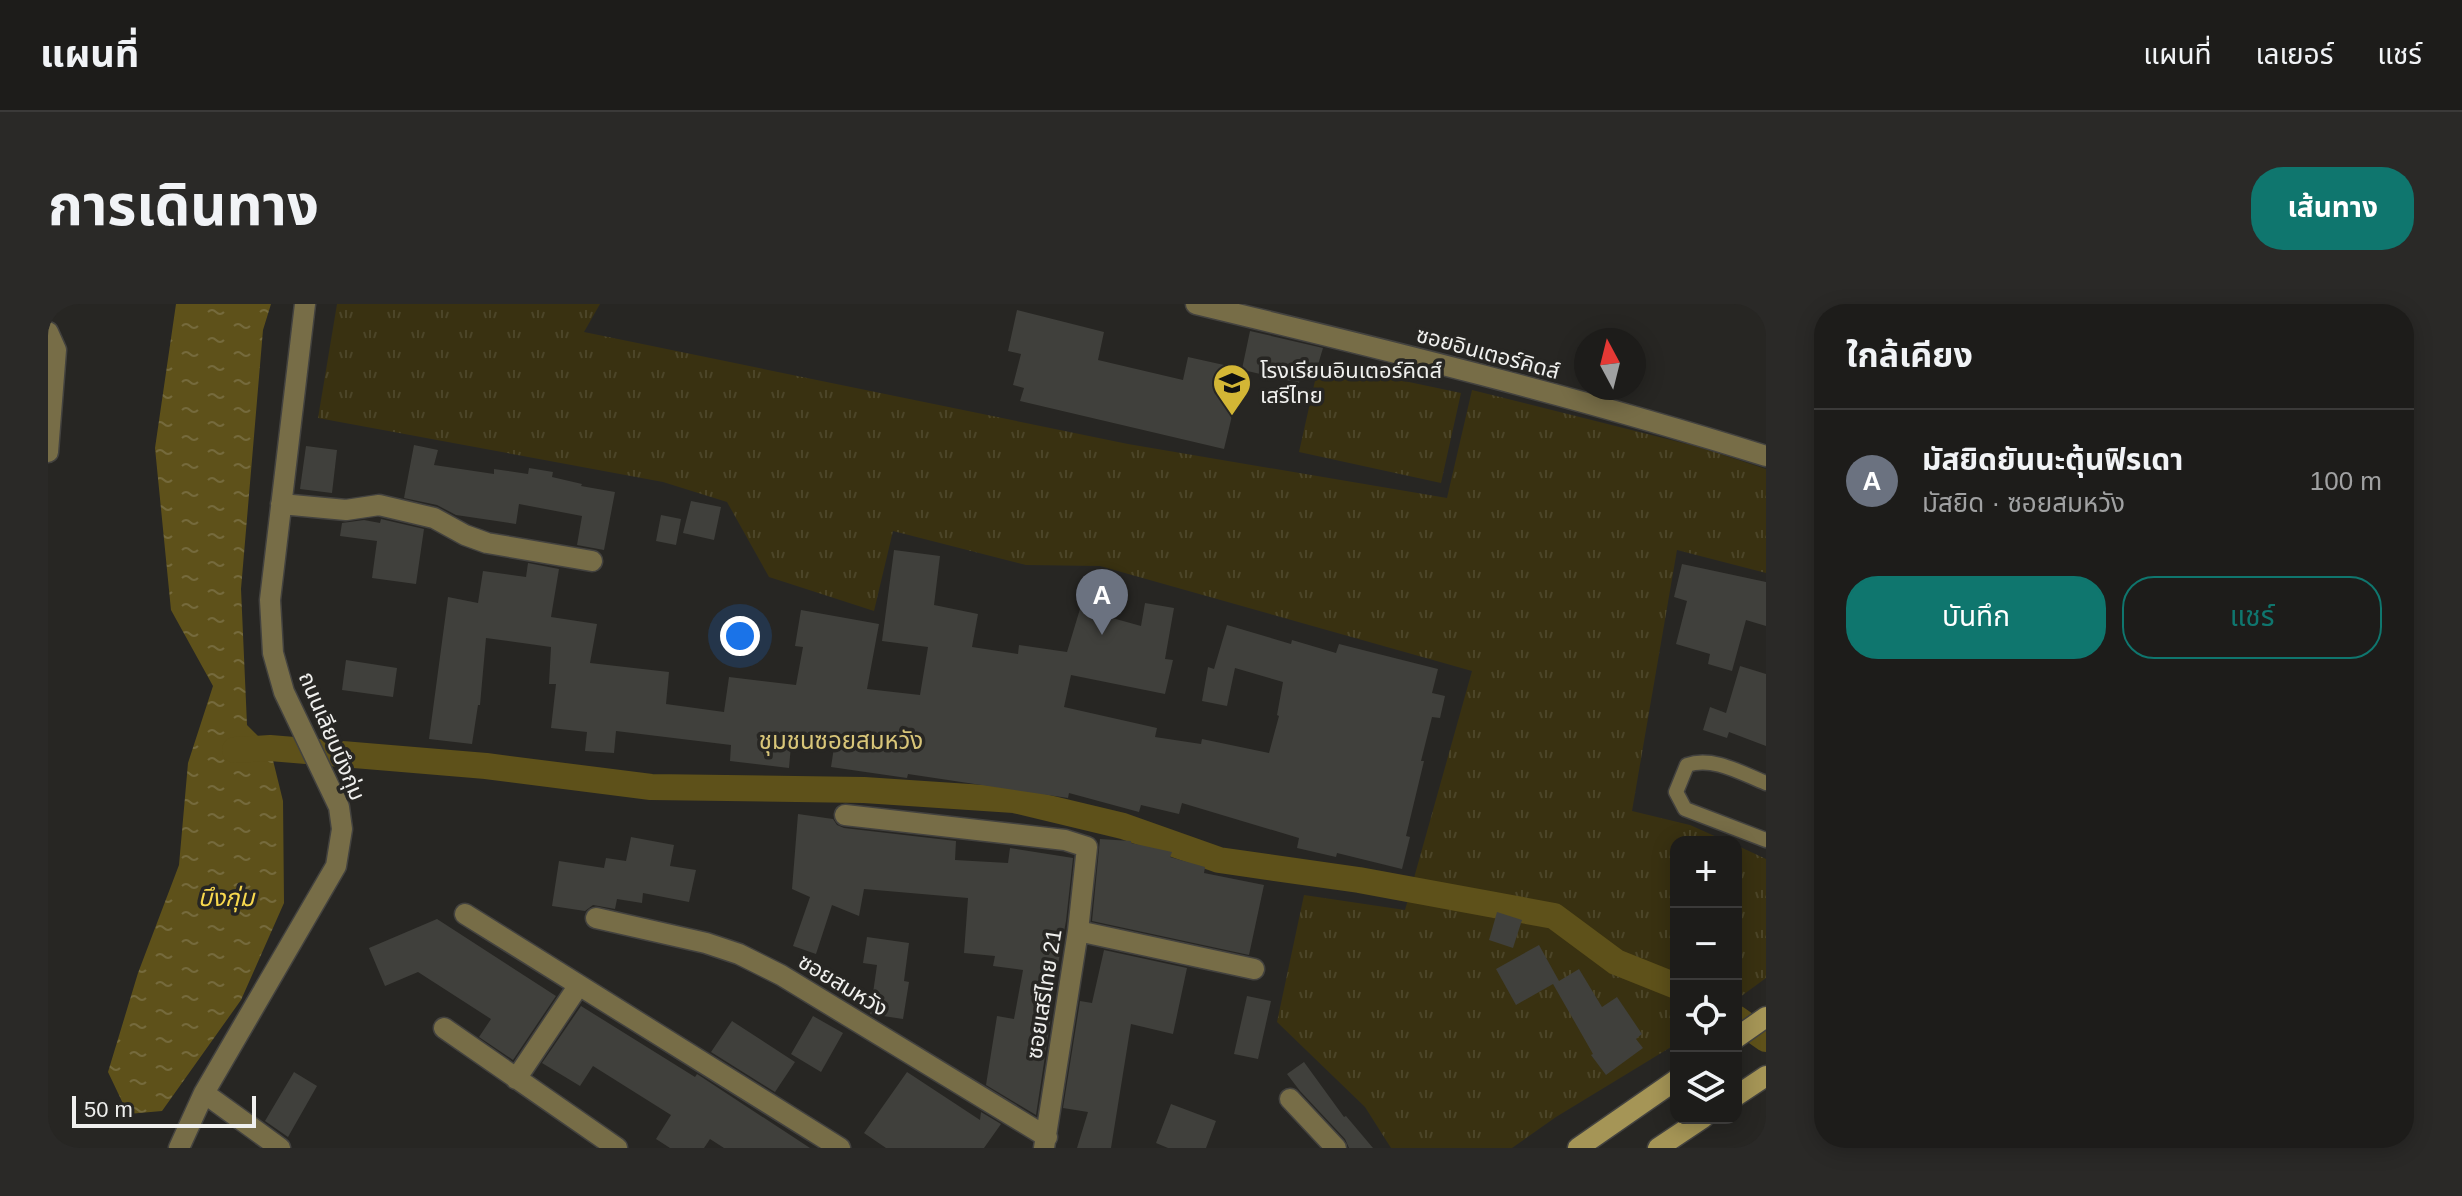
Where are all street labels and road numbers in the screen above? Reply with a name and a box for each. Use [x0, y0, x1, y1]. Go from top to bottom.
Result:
street label: ซอยอินเตอร์คิดส์ [1414, 322, 1563, 384]
street label: ถนนเลียบบึงกุ่ม [293, 668, 370, 804]
street label: ซอยเสรีไทย 21 [1021, 927, 1067, 1061]
street label: ซอยสมหวัง [794, 949, 892, 1021]

